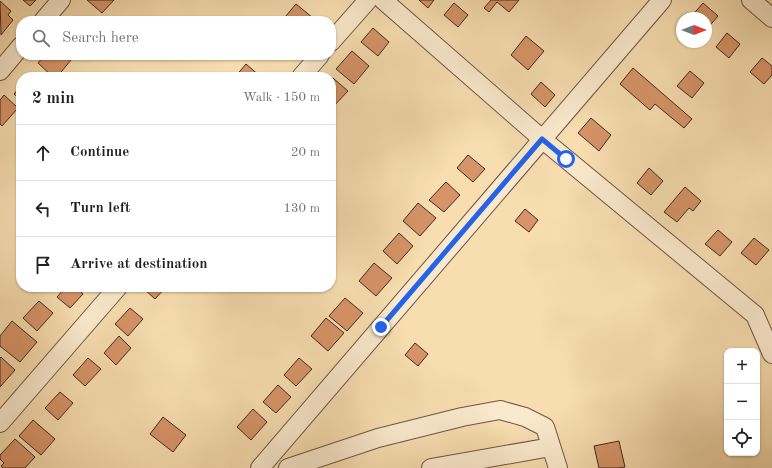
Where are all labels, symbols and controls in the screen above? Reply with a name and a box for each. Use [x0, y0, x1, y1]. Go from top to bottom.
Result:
north arrow [676, 12, 712, 48]
search box [16, 16, 336, 60]
icon: search [30, 27, 52, 49]
text: Search here [62, 31, 139, 46]
text: 2 min [32, 90, 75, 107]
text: Walk · 150 m [243, 91, 320, 104]
icon: ahead [32, 142, 54, 164]
text: Continue [70, 145, 129, 160]
text: 20 m [291, 146, 320, 159]
route start [557, 150, 575, 168]
icon: left [32, 198, 54, 220]
text: Turn left [70, 201, 130, 216]
text: 130 m [283, 202, 320, 215]
icon: arrive [32, 254, 54, 276]
text: Arrive at destination [70, 257, 208, 272]
route end [372, 318, 390, 336]
map controls [724, 348, 760, 456]
button: + [724, 348, 760, 384]
button: − [724, 384, 760, 420]
button: locate [724, 420, 760, 456]

